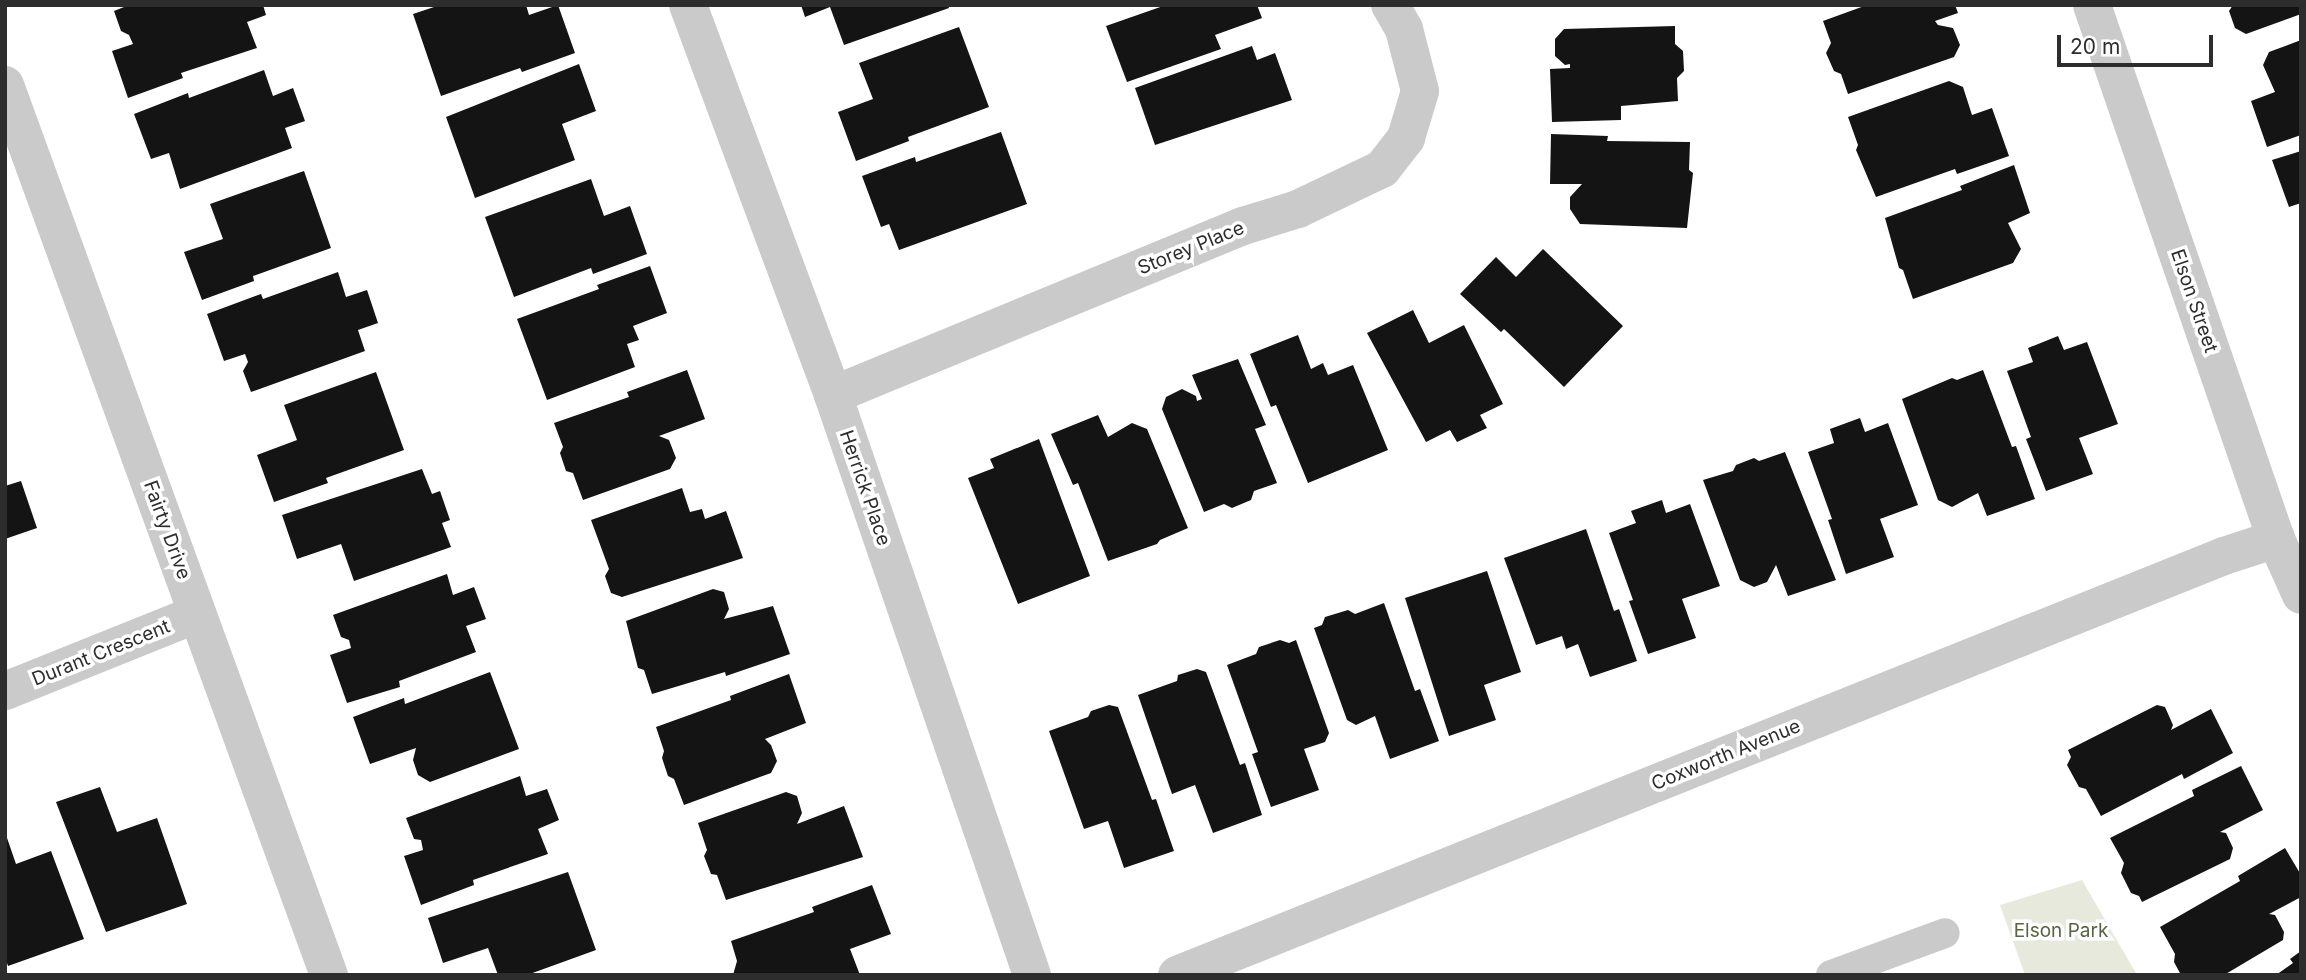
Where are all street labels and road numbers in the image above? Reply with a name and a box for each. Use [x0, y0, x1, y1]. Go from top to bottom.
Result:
street label: Storey Place [1135, 216, 1247, 280]
street label: Elson Street [2166, 246, 2222, 356]
street label: Herrick Place [835, 427, 895, 549]
street label: Fairty Drive [139, 478, 195, 582]
street label: Durant Crescent [29, 615, 173, 691]
street label: Coxworth Avenue [1648, 715, 1804, 795]

